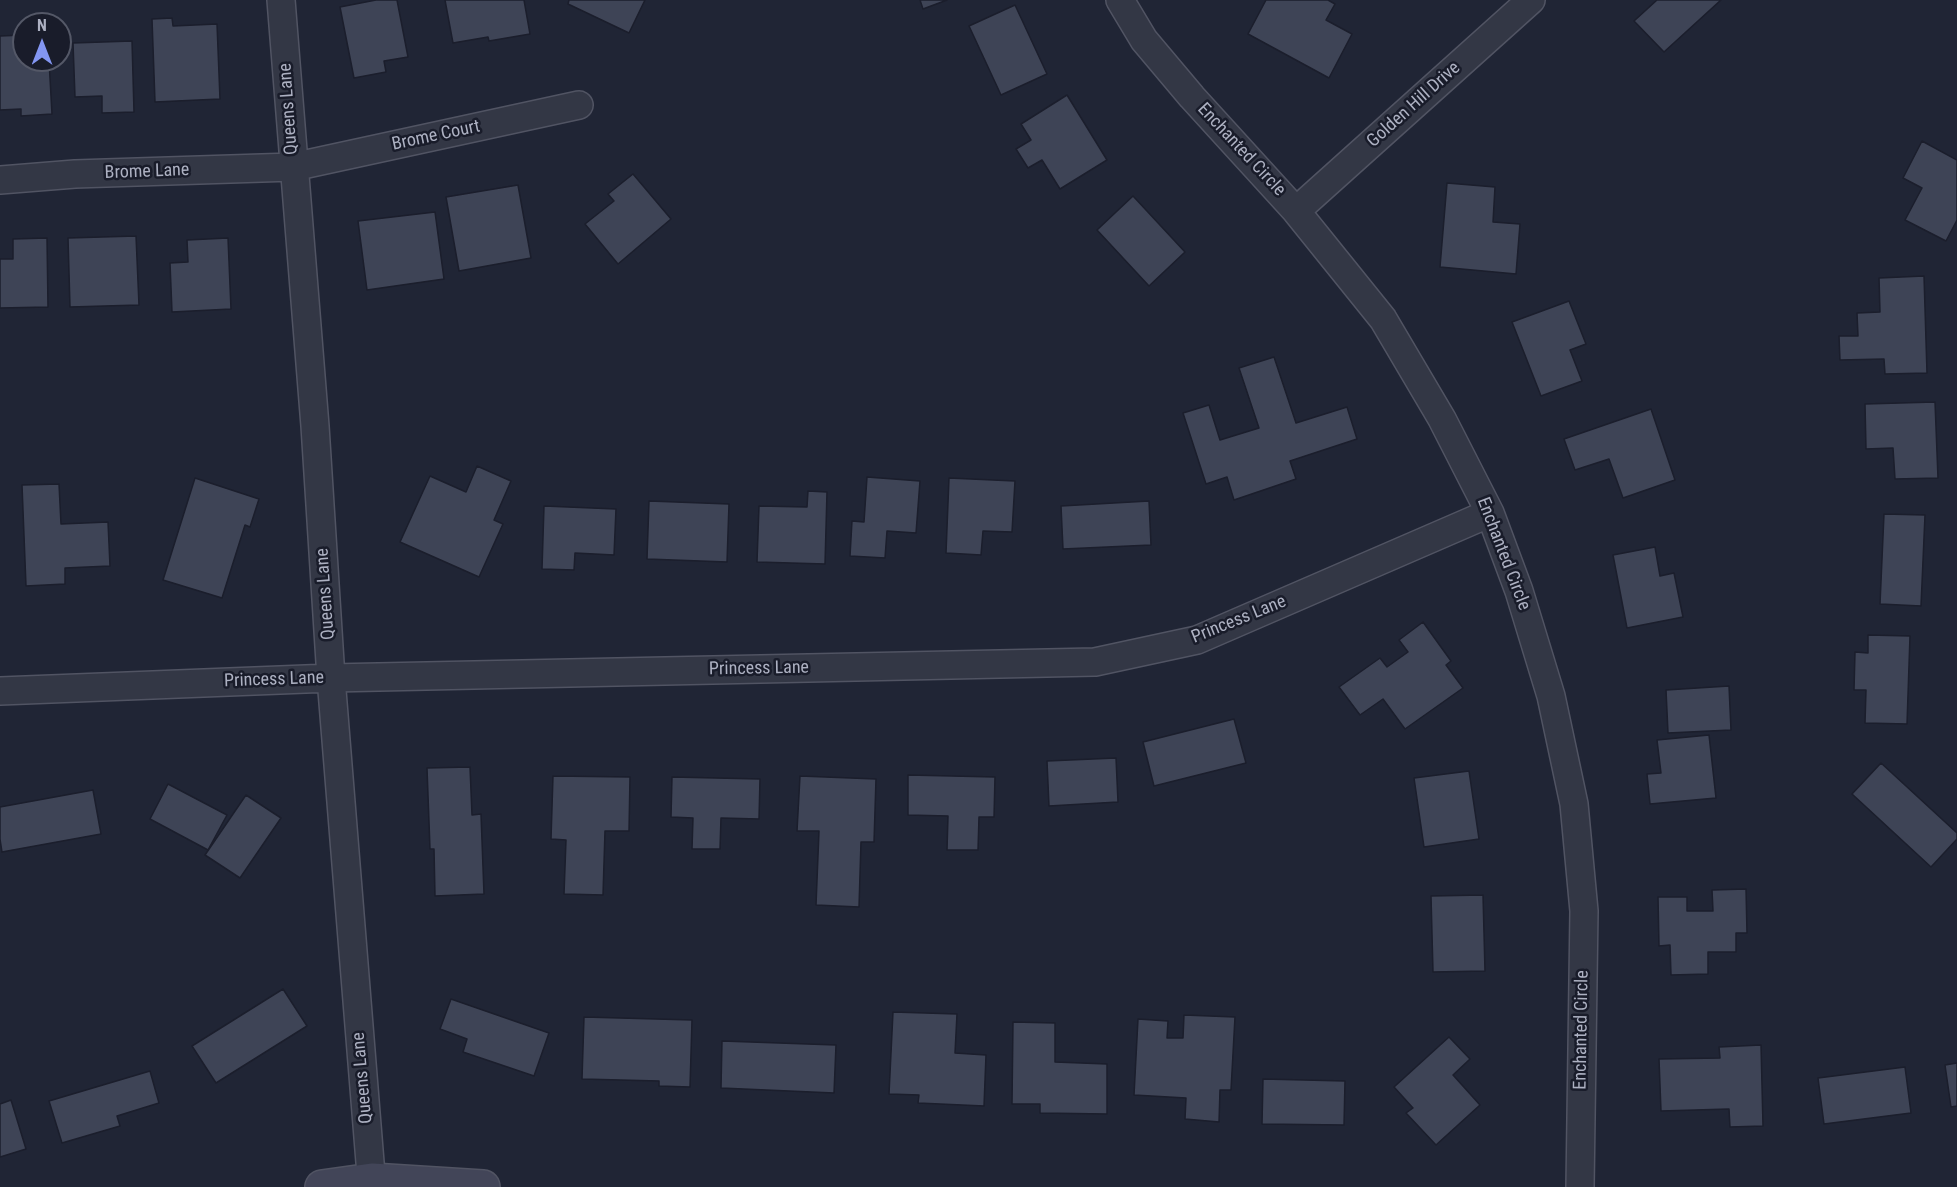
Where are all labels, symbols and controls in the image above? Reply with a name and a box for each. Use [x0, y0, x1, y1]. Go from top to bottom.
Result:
north arrow [12, 12, 72, 72]
text: N [37, 16, 47, 35]
street label: Golden Hill Drive [1363, 58, 1465, 152]
street label: Queens Lane [275, 62, 303, 156]
street label: Enchanted Circle [1192, 99, 1290, 201]
street label: Brome Court [390, 116, 482, 156]
street label: Brome Lane [104, 160, 190, 184]
street label: Enchanted Circle [1472, 494, 1534, 614]
street label: Queens Lane [312, 547, 340, 641]
street label: Princess Lane [1189, 591, 1289, 649]
street label: Princess Lane [709, 657, 809, 681]
street label: Princess Lane [224, 667, 324, 693]
street label: Enchanted Circle [1570, 970, 1594, 1090]
street label: Queens Lane [348, 1031, 378, 1125]

